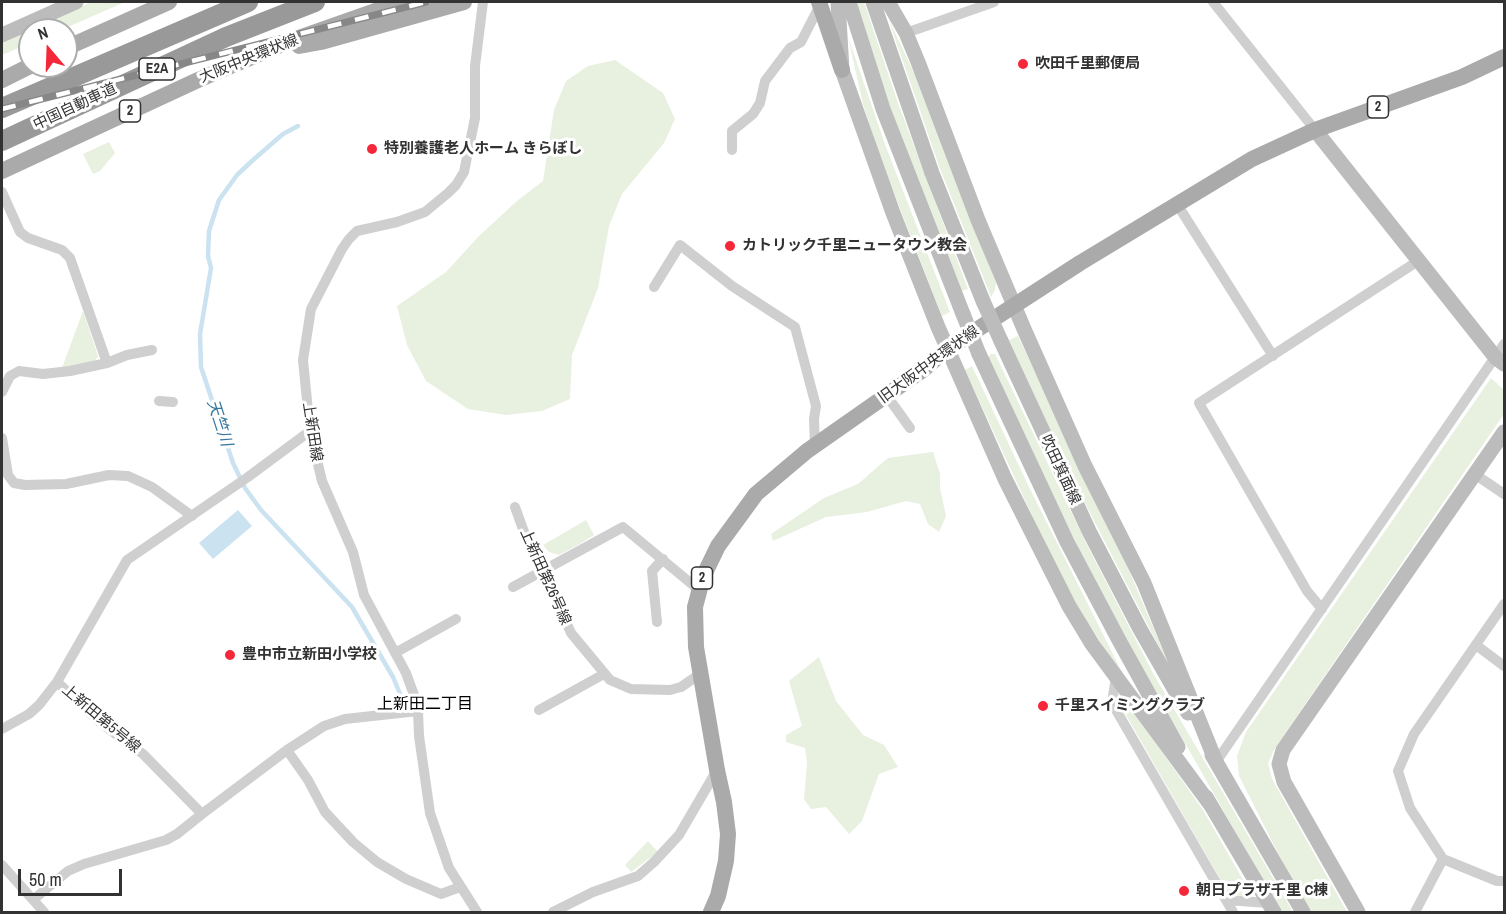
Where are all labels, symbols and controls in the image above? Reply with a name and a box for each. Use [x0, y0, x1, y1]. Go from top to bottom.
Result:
north arrow [18, 18, 78, 78]
text: N [35, 21, 51, 45]
street label: 大阪中央環状線 [197, 31, 301, 87]
place label: 吹田千里郵便局 [1035, 55, 1140, 73]
marker: 吹田千里郵便局 [1016, 57, 1030, 71]
road number: E2A [139, 58, 175, 80]
street label: 中国自動車道 [30, 80, 120, 134]
road number: 2 [1368, 96, 1388, 118]
road number: 2 [120, 100, 140, 122]
place label: 特別養護老人ホーム きらぼし [384, 140, 582, 158]
marker: 特別養護老人ホーム きらぼし [365, 142, 379, 156]
place label: カトリック千里ニュータウン教会 [742, 237, 967, 255]
marker: カトリック千里ニュータウン教会 [723, 239, 737, 253]
street label: 旧大阪中央環状線 [875, 322, 983, 408]
water label: 天竺川 [202, 397, 236, 449]
street label: 上新田線 [298, 401, 326, 463]
street label: 吹田箕面線 [1036, 432, 1084, 508]
street label: 上新田第26号線 [516, 526, 574, 628]
road number: 2 [692, 567, 712, 589]
place label: 豊中市立新田小学校 [242, 646, 377, 664]
marker: 豊中市立新田小学校 [223, 648, 237, 662]
street label: 上新田第5号線 [58, 681, 144, 757]
district label: 上新田二丁目 [377, 695, 473, 715]
place label: 千里スイミングクラブ [1055, 697, 1205, 715]
marker: 千里スイミングクラブ [1036, 699, 1050, 713]
scale bar [21, 857, 124, 895]
text: 50 m [29, 867, 62, 892]
place label: 朝日プラザ千里 C棟 [1196, 882, 1328, 900]
marker: 朝日プラザ千里 C棟 [1177, 884, 1191, 898]

